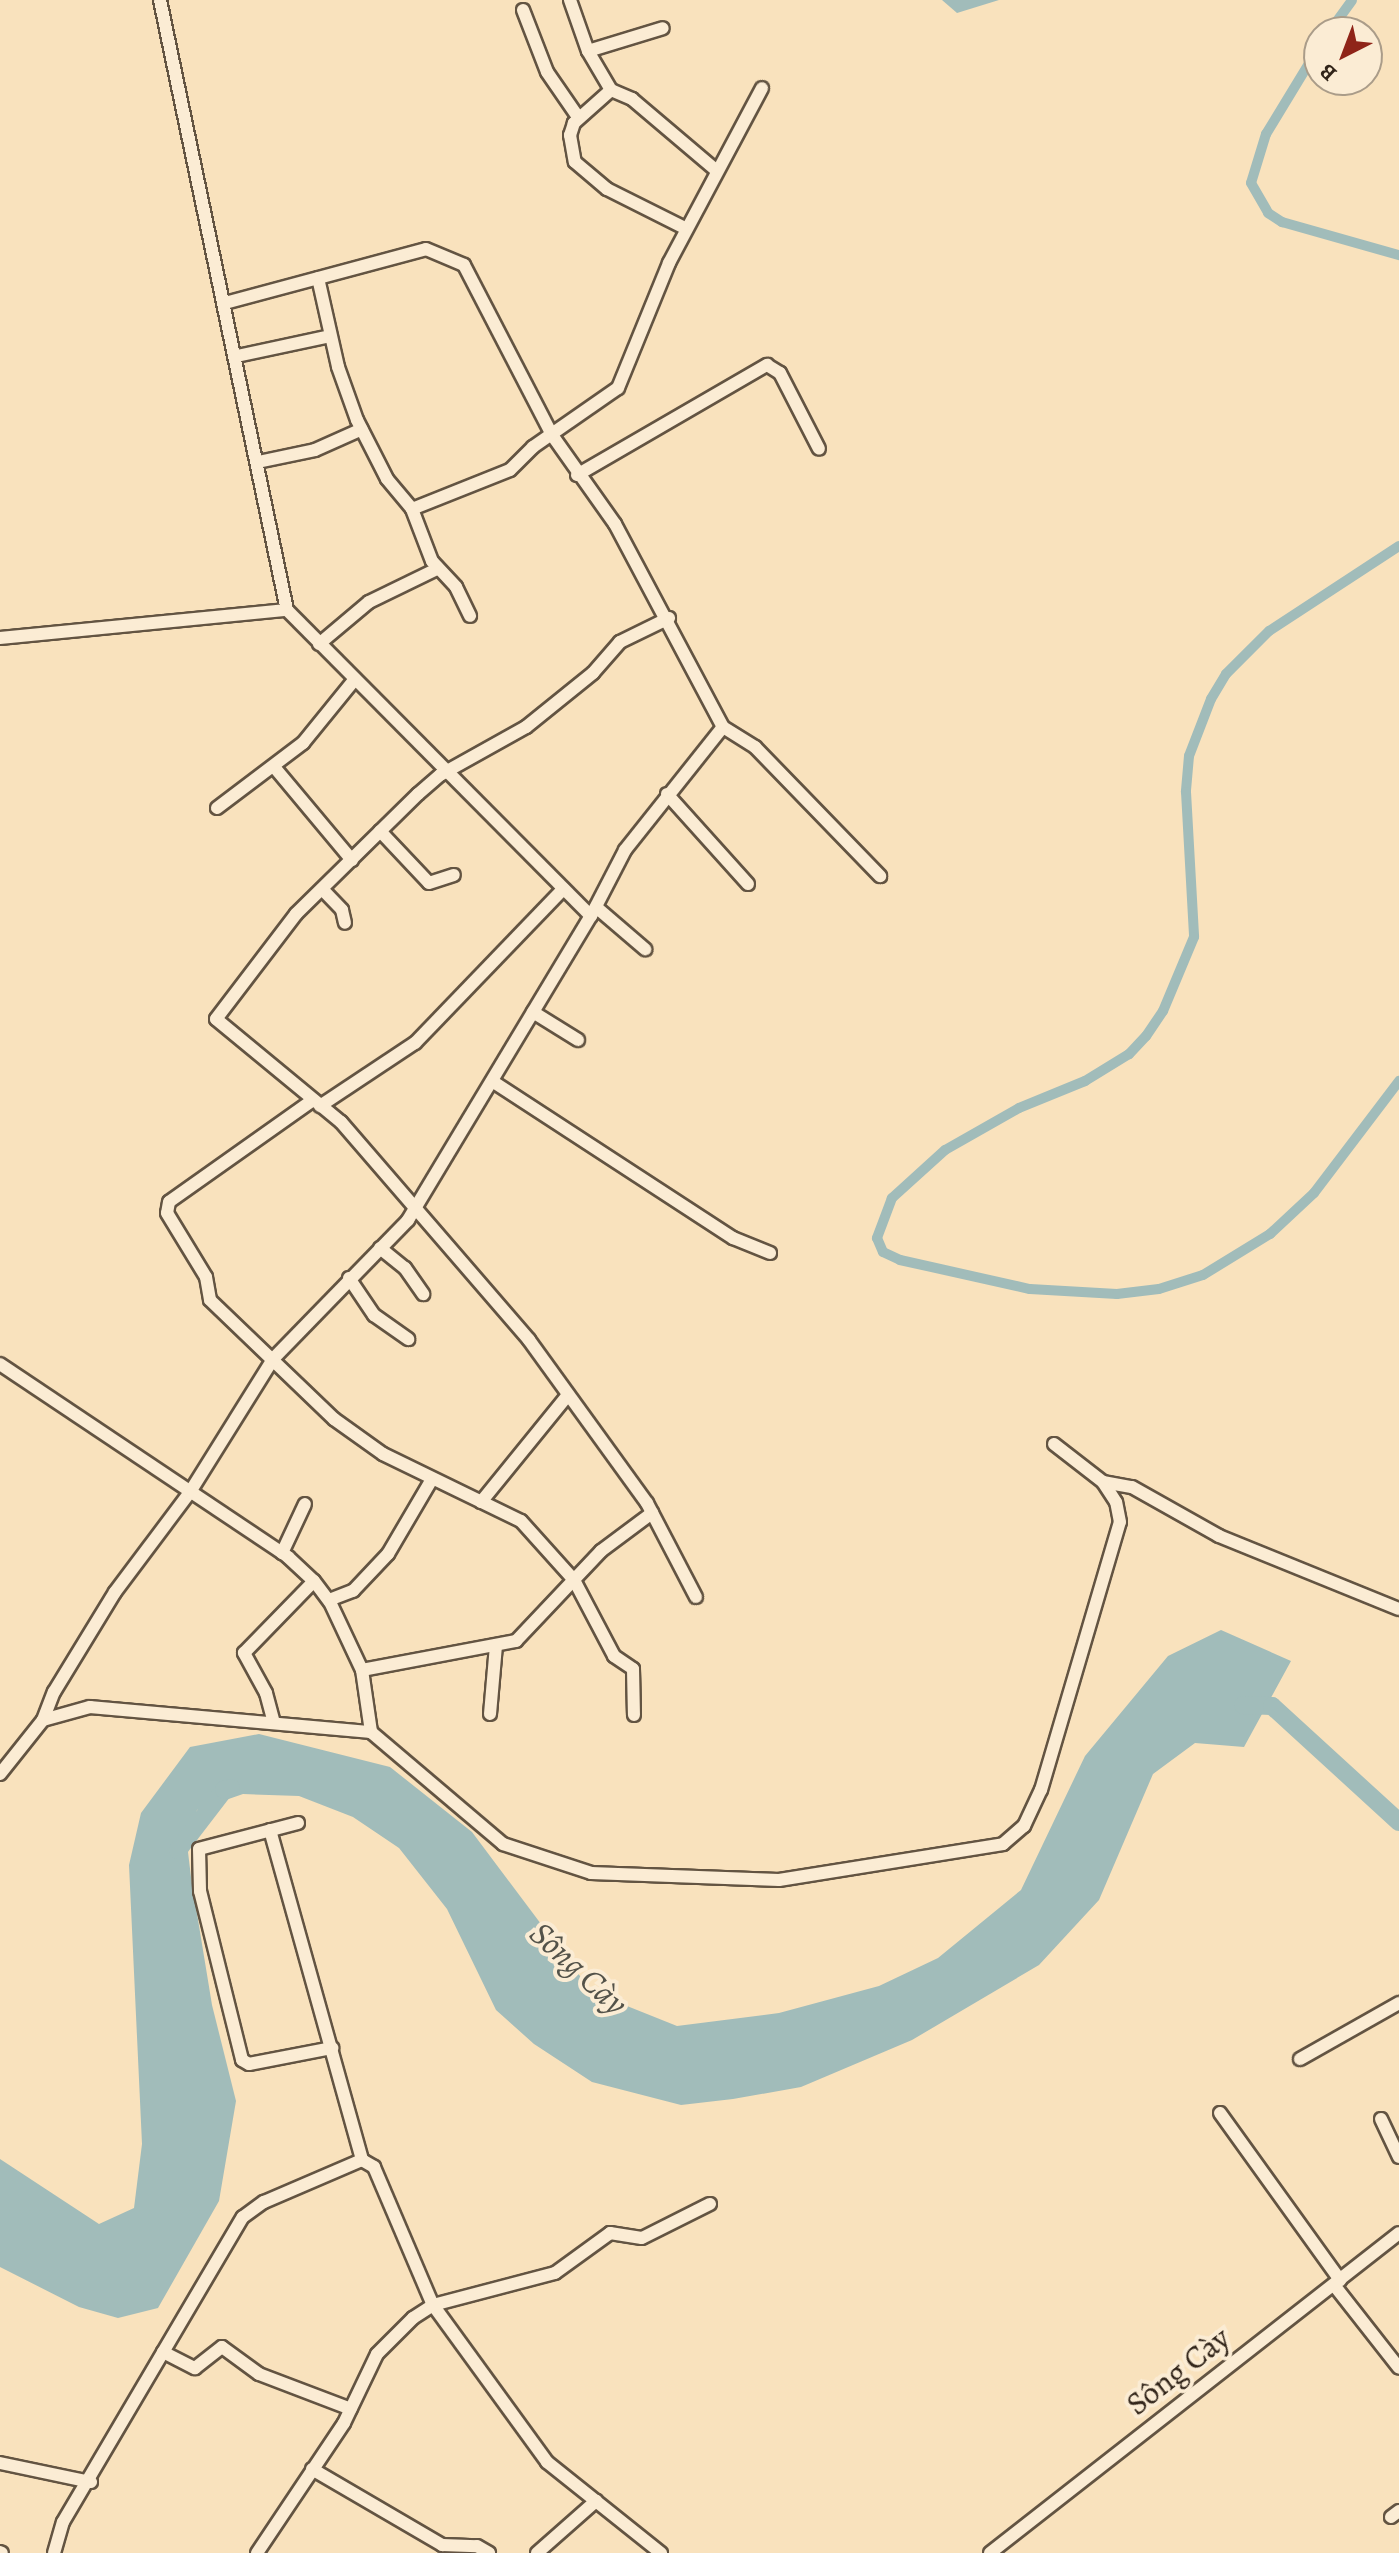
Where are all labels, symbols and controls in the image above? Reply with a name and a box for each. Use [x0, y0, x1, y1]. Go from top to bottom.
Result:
north arrow [1303, 16, 1383, 96]
text: B [1313, 57, 1343, 88]
water label: Sông Cày [522, 1913, 636, 2023]
street label: Sông Cày [1119, 2319, 1237, 2423]

